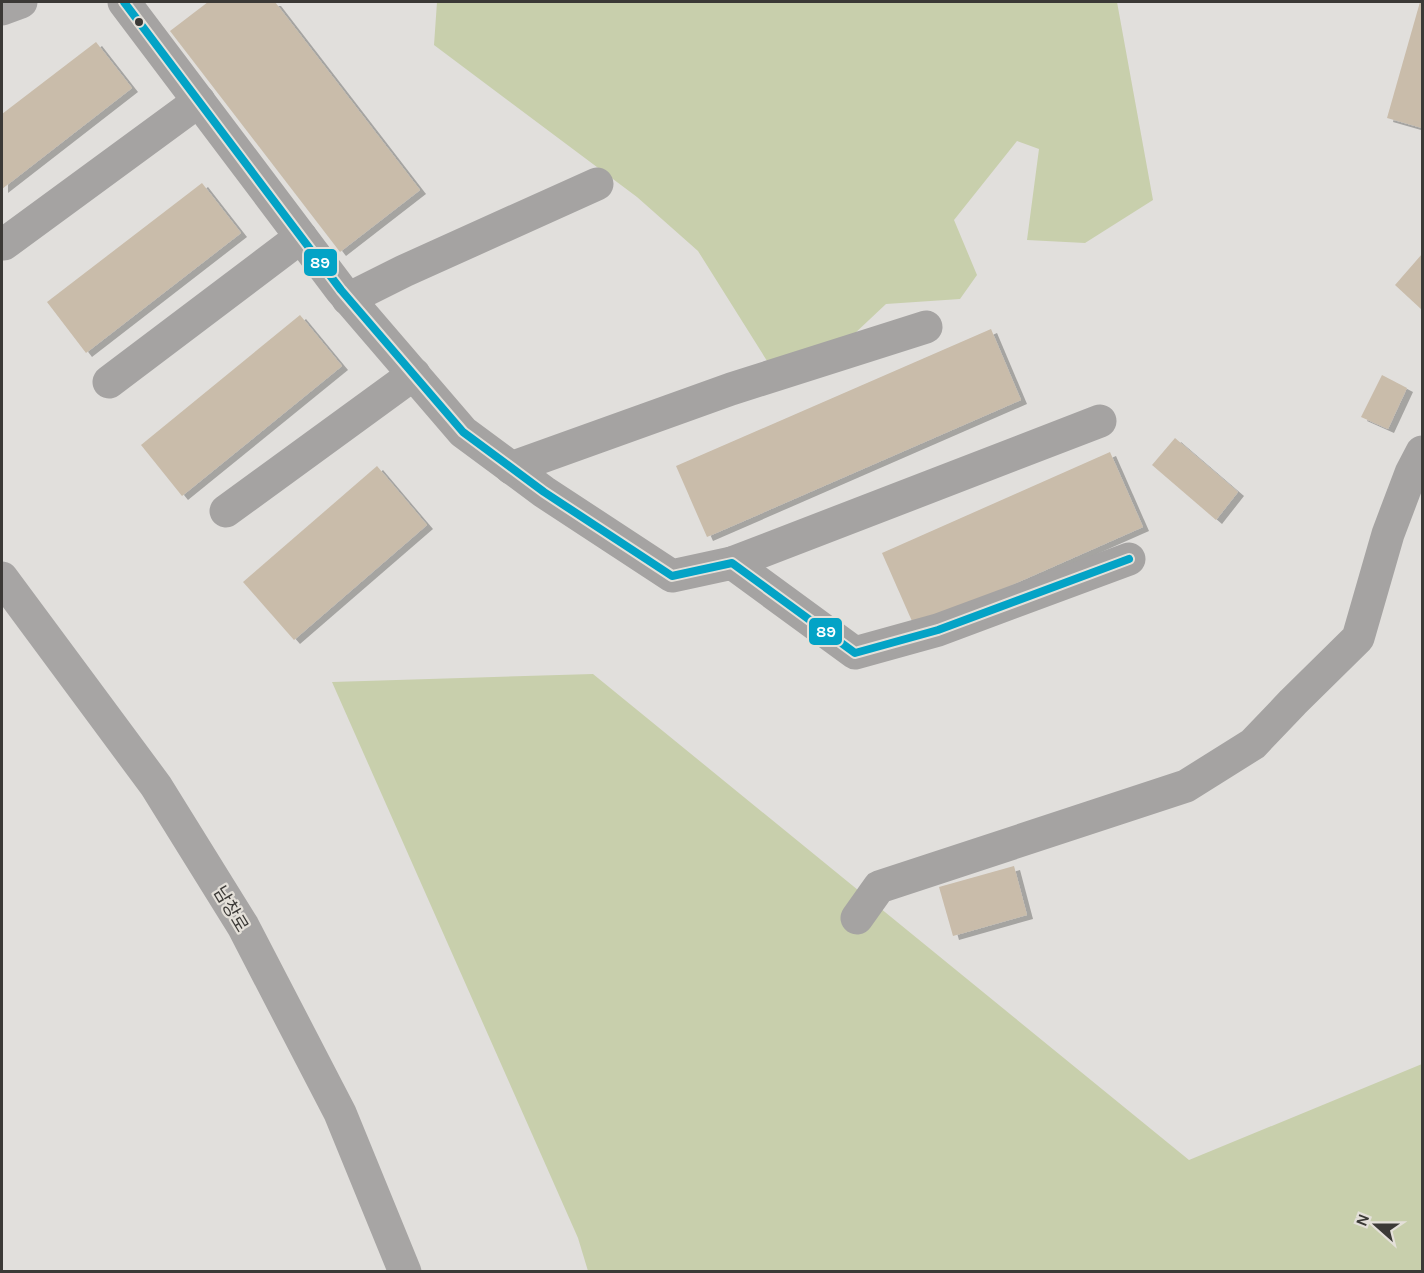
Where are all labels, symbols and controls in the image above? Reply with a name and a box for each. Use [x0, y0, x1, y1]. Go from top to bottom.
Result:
unlabelled marker [133, 16, 145, 28]
line badge: 89 [303, 248, 338, 277]
text: 89 [310, 253, 330, 272]
line badge: 89 [808, 617, 843, 646]
text: 89 [816, 622, 836, 641]
street label: 남창로 [209, 882, 253, 936]
north arrow [1346, 1195, 1406, 1255]
text: N [1352, 1211, 1373, 1229]

